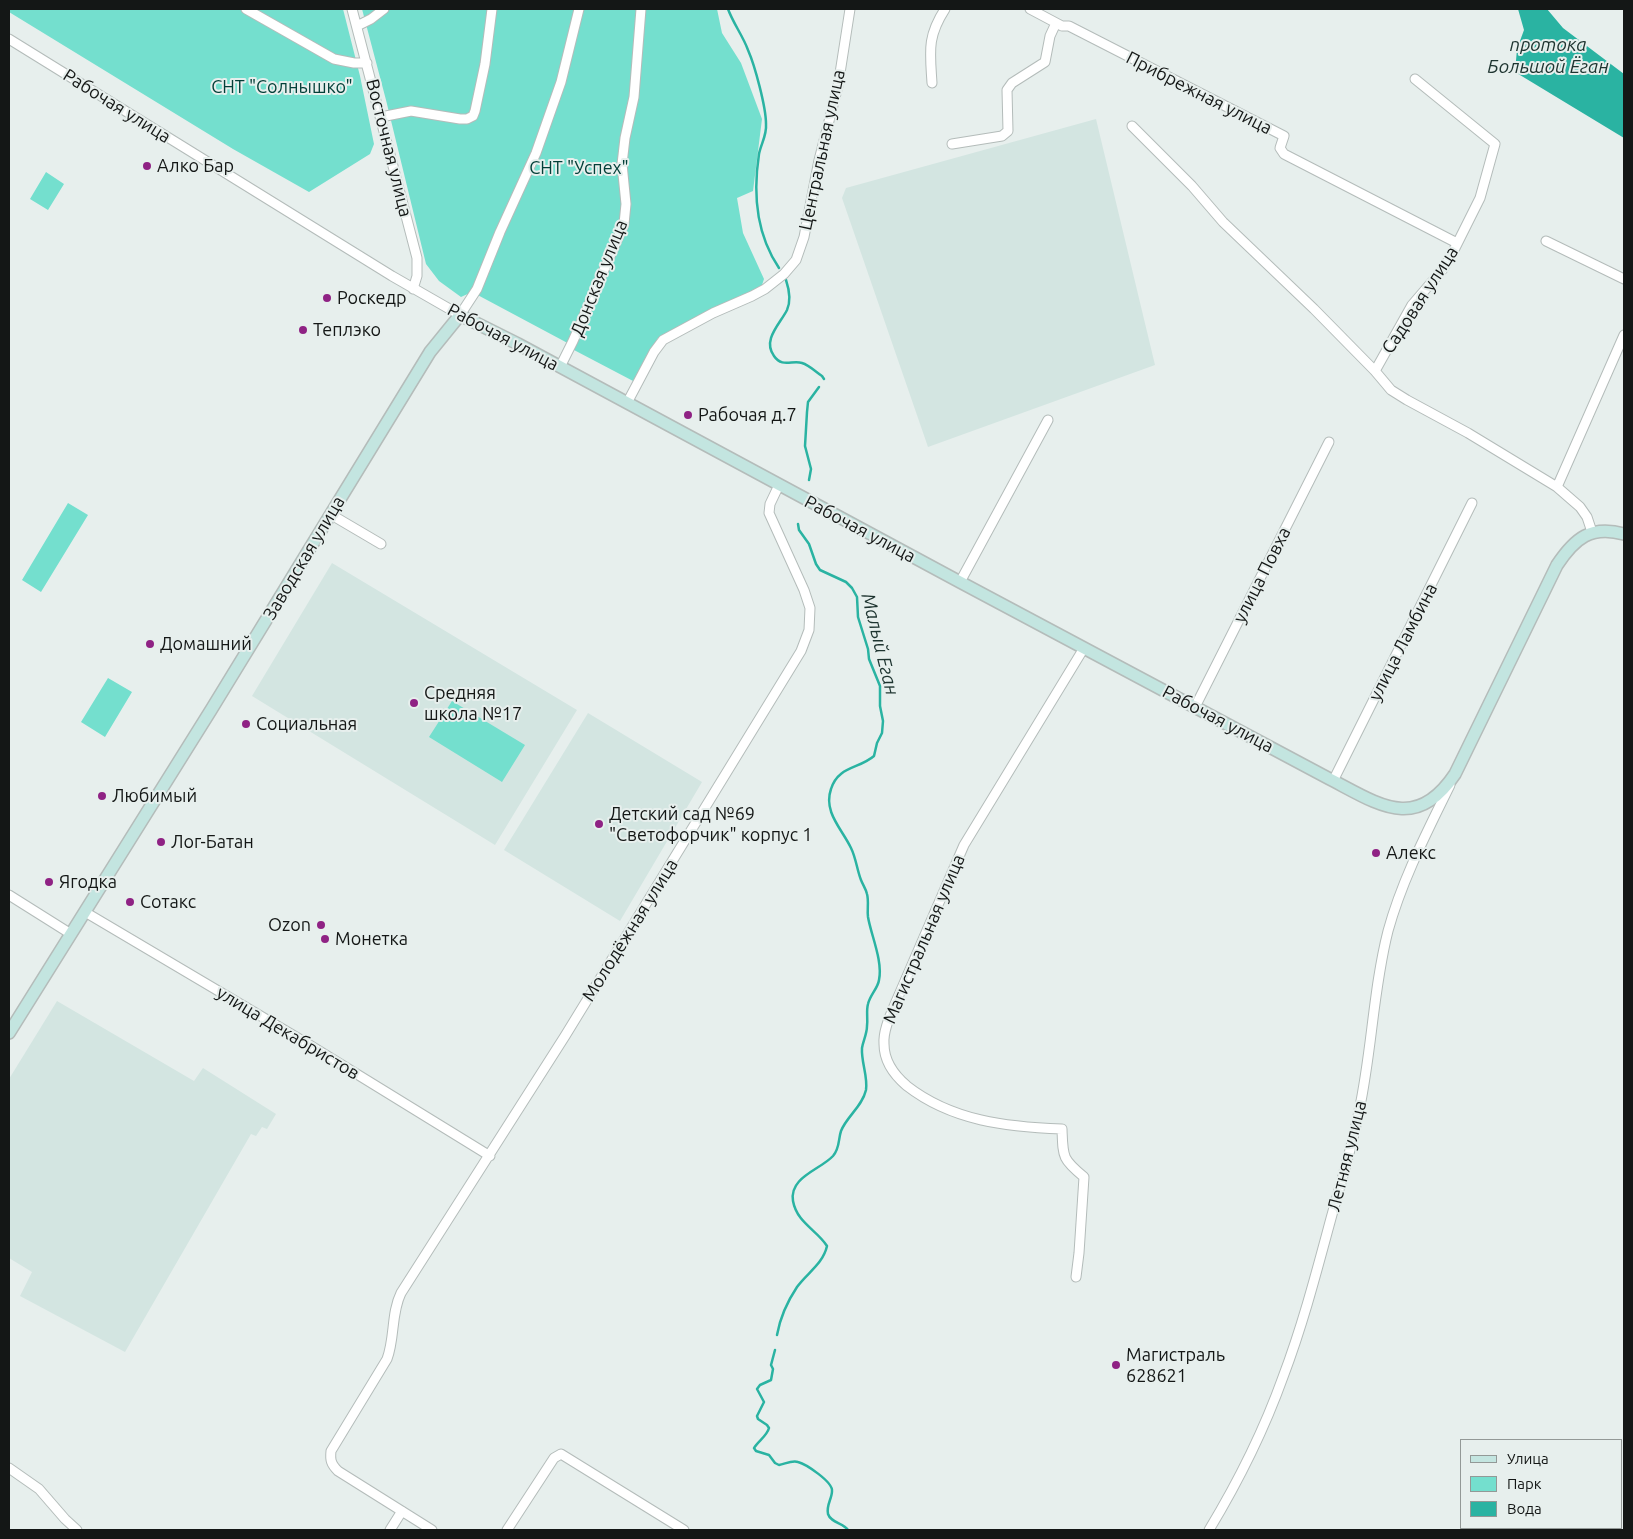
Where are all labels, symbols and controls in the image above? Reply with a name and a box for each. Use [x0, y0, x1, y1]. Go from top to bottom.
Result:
water label: протока Большой Ёган [1487, 34, 1609, 78]
street label: Прибрежная улица [1122, 47, 1276, 139]
street label: Рабочая улица [59, 64, 175, 148]
street label: Центральная улица [794, 68, 850, 232]
park label: СНТ "Солнышко" [211, 76, 353, 98]
street label: Восточная улица [361, 77, 417, 219]
place label: Алко Бар [157, 155, 234, 177]
park label: СНТ "Успех" [529, 157, 629, 179]
marker: Алко Бар [141, 160, 153, 172]
street label: Донская улица [566, 217, 632, 339]
street label: Садовая улица [1377, 242, 1463, 358]
place label: Роскедр [337, 287, 406, 309]
marker: Роскедр [321, 292, 333, 304]
street label: Рабочая улица [444, 299, 562, 375]
place label: Теплэко [313, 319, 381, 341]
marker: Теплэко [297, 324, 309, 336]
place label: Рабочая д.7 [698, 404, 797, 426]
marker: Рабочая д.7 [682, 409, 694, 421]
street label: Рабочая улица [801, 491, 919, 567]
street label: Заводская улица [259, 492, 349, 624]
street label: улица Повха [1229, 523, 1295, 627]
street label: улица Ламбина [1364, 580, 1442, 704]
water label: Малый Еган [856, 591, 904, 697]
place label: Домашний [160, 633, 252, 655]
marker: Домашний [144, 638, 156, 650]
street label: Рабочая улица [1159, 681, 1277, 757]
place label: Средняя школа №17 [424, 682, 522, 724]
marker: Средняя школа №17 [408, 697, 420, 709]
place label: Социальная [256, 713, 357, 735]
marker: Социальная [240, 718, 252, 730]
place label: Любимый [112, 785, 197, 807]
marker: Любимый [96, 790, 108, 802]
place label: Детский сад №69 "Светофорчик" корпус 1 [609, 803, 812, 846]
marker: Детский сад №69 "Светофорчик" корпус 1 [593, 818, 605, 830]
place label: Лог-Батан [171, 831, 254, 853]
marker: Лог-Батан [155, 836, 167, 848]
place label: Алекс [1386, 842, 1436, 864]
marker: Алекс [1370, 847, 1382, 859]
street label: Магистральная улица [879, 851, 969, 1027]
street label: Молодёжная улица [577, 855, 683, 1005]
place label: Ягодка [59, 871, 117, 893]
marker: Ягодка [43, 876, 55, 888]
place label: Сотакс [140, 891, 196, 913]
marker: Сотакс [124, 896, 136, 908]
place label: Ozon [268, 914, 311, 936]
marker: Ozon [315, 919, 327, 931]
place label: Монетка [335, 928, 408, 950]
marker: Монетка [319, 933, 331, 945]
street label: улица Декабристов [213, 982, 363, 1084]
street label: Летняя улица [1323, 1098, 1371, 1214]
place label: Магистраль 628621 [1126, 1344, 1225, 1386]
marker: Магистраль 628621 [1110, 1359, 1122, 1371]
legend [1460, 1439, 1623, 1529]
text: Улица [1507, 1450, 1549, 1467]
text: Парк [1507, 1475, 1542, 1492]
text: Вода [1507, 1500, 1542, 1517]

